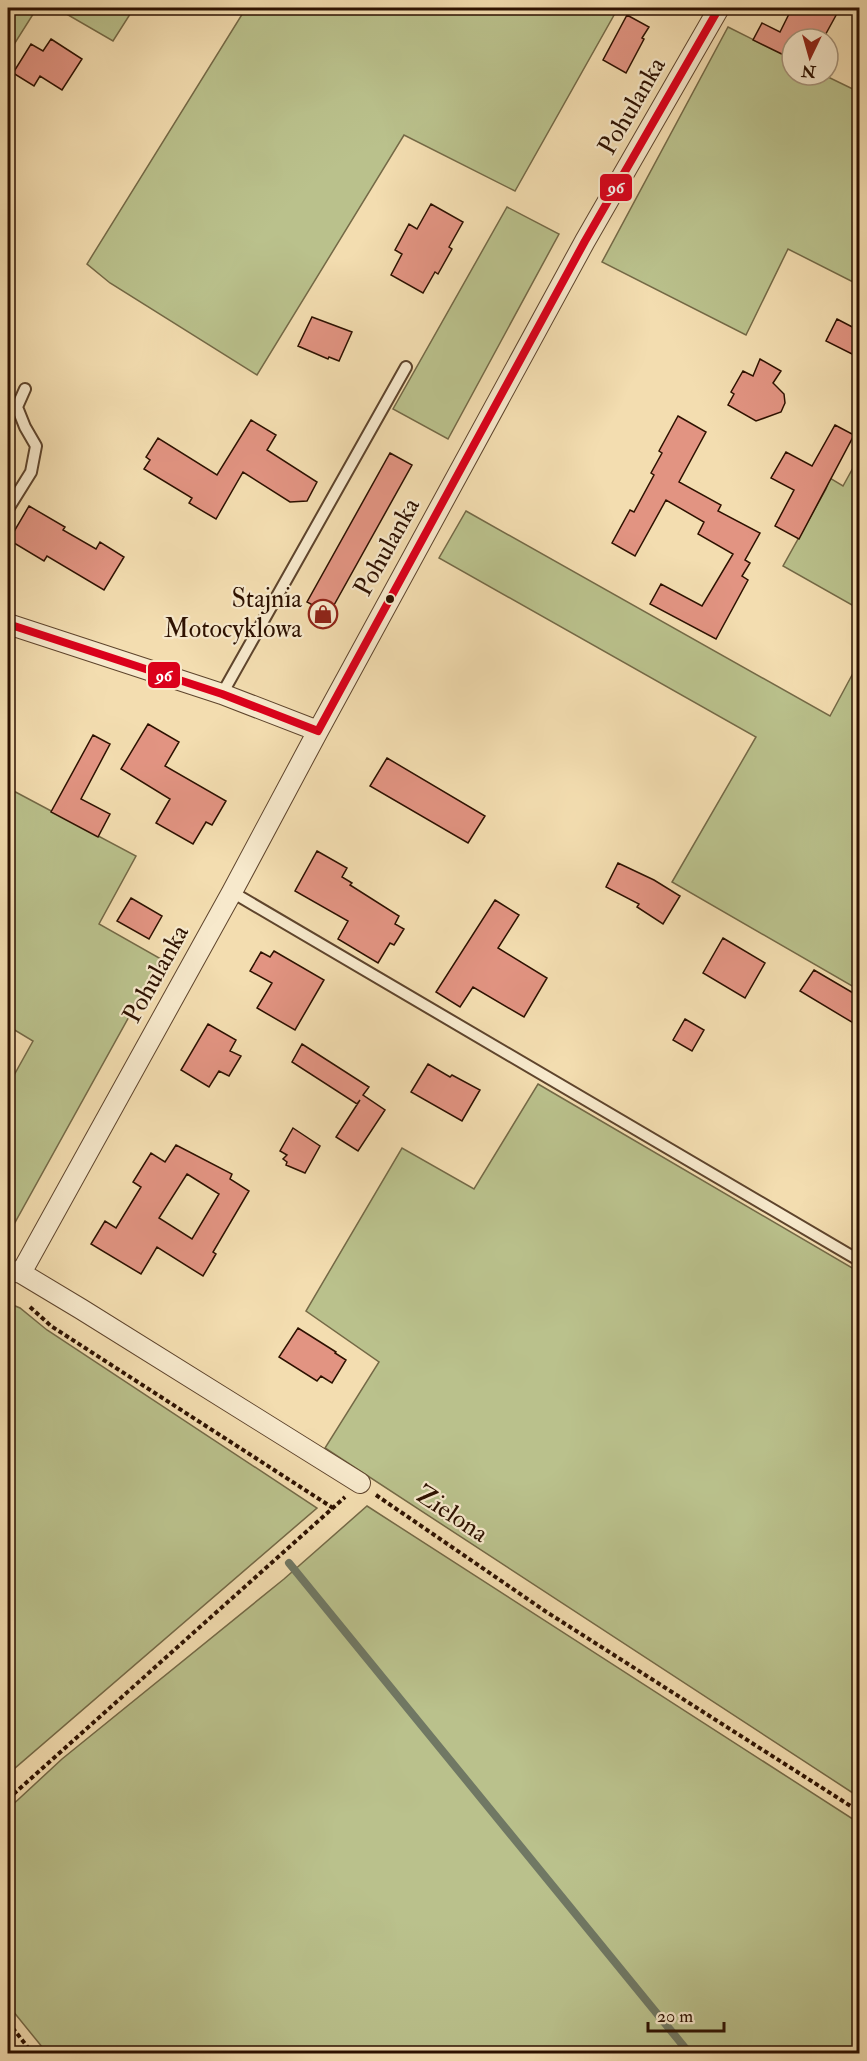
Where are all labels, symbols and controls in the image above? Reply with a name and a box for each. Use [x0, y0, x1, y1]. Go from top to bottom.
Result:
north arrow [780, 27, 840, 87]
street label: Pohulanka [591, 51, 673, 161]
text: N [800, 60, 818, 82]
line badge: 96 [599, 173, 633, 202]
text: 96 [606, 178, 626, 198]
street label: Pohulanka [347, 492, 427, 602]
place label: Stajnia Motocyklowa [164, 583, 302, 645]
unlabelled marker [384, 593, 396, 605]
shop icon: Stajnia Motocyklowa [307, 598, 339, 630]
line badge: 96 [147, 661, 181, 689]
text: 96 [154, 666, 174, 686]
street label: Pohulanka [116, 919, 196, 1029]
street label: Zielona [410, 1478, 494, 1550]
scale bar [648, 1995, 724, 2033]
text: 20 m [657, 2005, 693, 2028]

